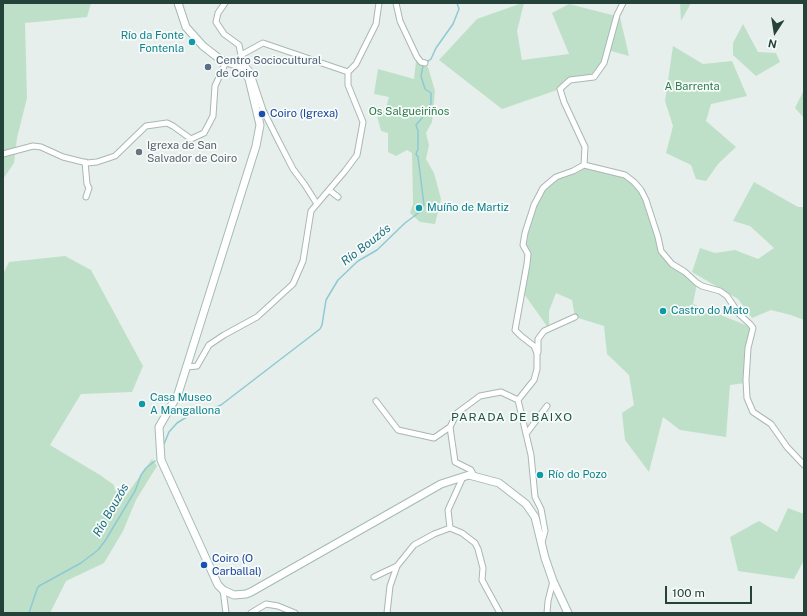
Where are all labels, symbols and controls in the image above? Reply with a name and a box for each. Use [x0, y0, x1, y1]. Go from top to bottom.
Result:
north arrow [755, 12, 795, 52]
place label: Río da Fonte Fontenla [121, 29, 184, 55]
marker: Río da Fonte Fontenla [187, 37, 197, 47]
text: N [767, 37, 778, 51]
place label: Centro Sociocultural de Coiro [216, 54, 321, 80]
marker: Centro Sociocultural de Coiro [203, 62, 213, 72]
park label: A Barrenta [664, 80, 720, 94]
park label: Os Salgueiriños [369, 105, 449, 119]
place label: Coiro (Igrexa) [270, 107, 338, 121]
marker: Coiro (Igrexa) [257, 109, 267, 119]
place label: Igrexa de San Salvador de Coiro [147, 139, 237, 165]
marker: Igrexa de San Salvador de Coiro [134, 147, 144, 157]
place label: Muíño de Martiz [427, 201, 509, 215]
marker: Muíño de Martiz [414, 203, 424, 213]
water label: Río Bouzós [338, 221, 394, 269]
place label: Castro do Mato [671, 304, 749, 318]
marker: Castro do Mato [658, 306, 668, 316]
place label: Casa Museo A Mangallona [150, 391, 220, 417]
marker: Casa Museo A Mangallona [137, 399, 147, 409]
district label: PARADA DE BAIXO [451, 410, 573, 424]
place label: Río do Pozo [548, 468, 607, 482]
marker: Río do Pozo [535, 470, 545, 480]
water label: Río Bouzós [90, 481, 132, 539]
place label: Coiro (O Carballal) [212, 552, 262, 578]
marker: Coiro (O Carballal) [199, 560, 209, 570]
scale bar [667, 578, 754, 604]
text: 100 m [672, 586, 705, 600]

